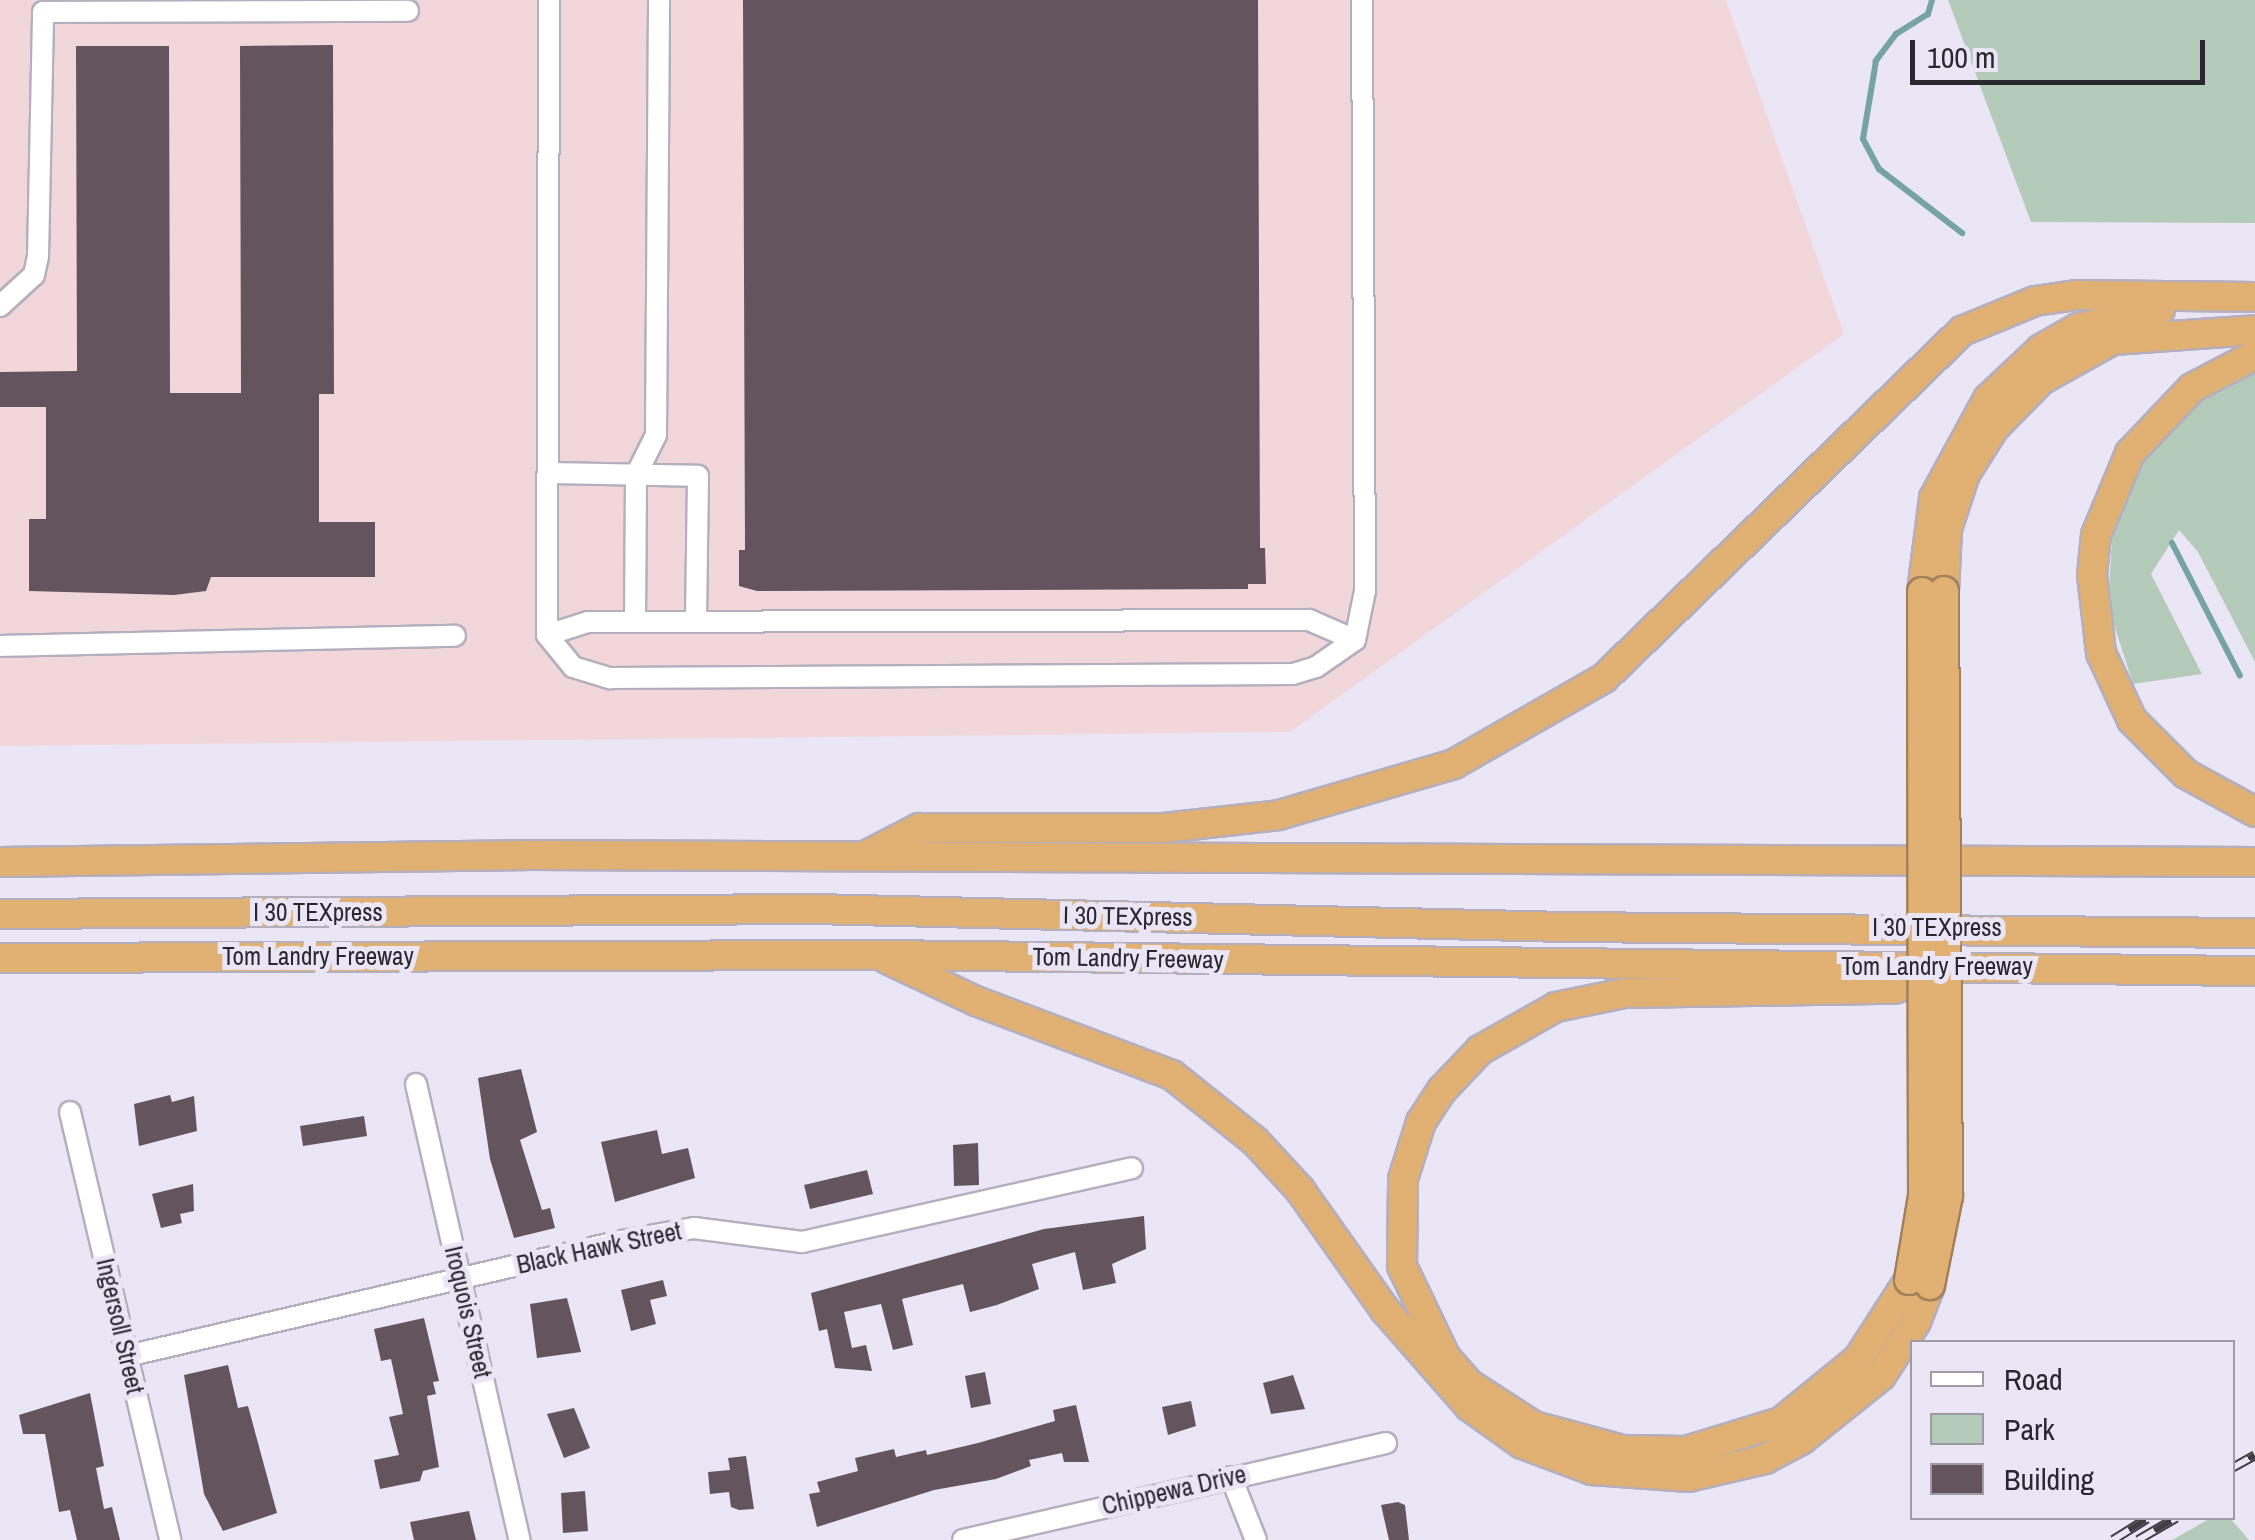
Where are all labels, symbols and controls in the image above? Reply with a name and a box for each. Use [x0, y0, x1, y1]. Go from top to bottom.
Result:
scale bar [1915, 20, 2210, 82]
text: 100 m [1927, 37, 1995, 77]
street label: I 30 TEXpress [253, 897, 383, 927]
street label: I 30 TEXpress [1063, 900, 1193, 932]
street label: I 30 TEXpress [1872, 912, 2002, 942]
street label: Tom Landry Freeway [222, 941, 414, 971]
street label: Tom Landry Freeway [1032, 941, 1224, 975]
street label: Tom Landry Freeway [1841, 951, 2033, 981]
street label: Black Hawk Street [514, 1216, 684, 1280]
street label: Iroquois Street [438, 1243, 498, 1381]
street label: Ingersoll Street [90, 1255, 150, 1397]
legend [1910, 1340, 2235, 1520]
text: Road [2004, 1359, 2063, 1399]
text: Park [2004, 1409, 2055, 1449]
street label: Chippewa Drive [1099, 1459, 1249, 1521]
text: Building [2004, 1459, 2094, 1499]

